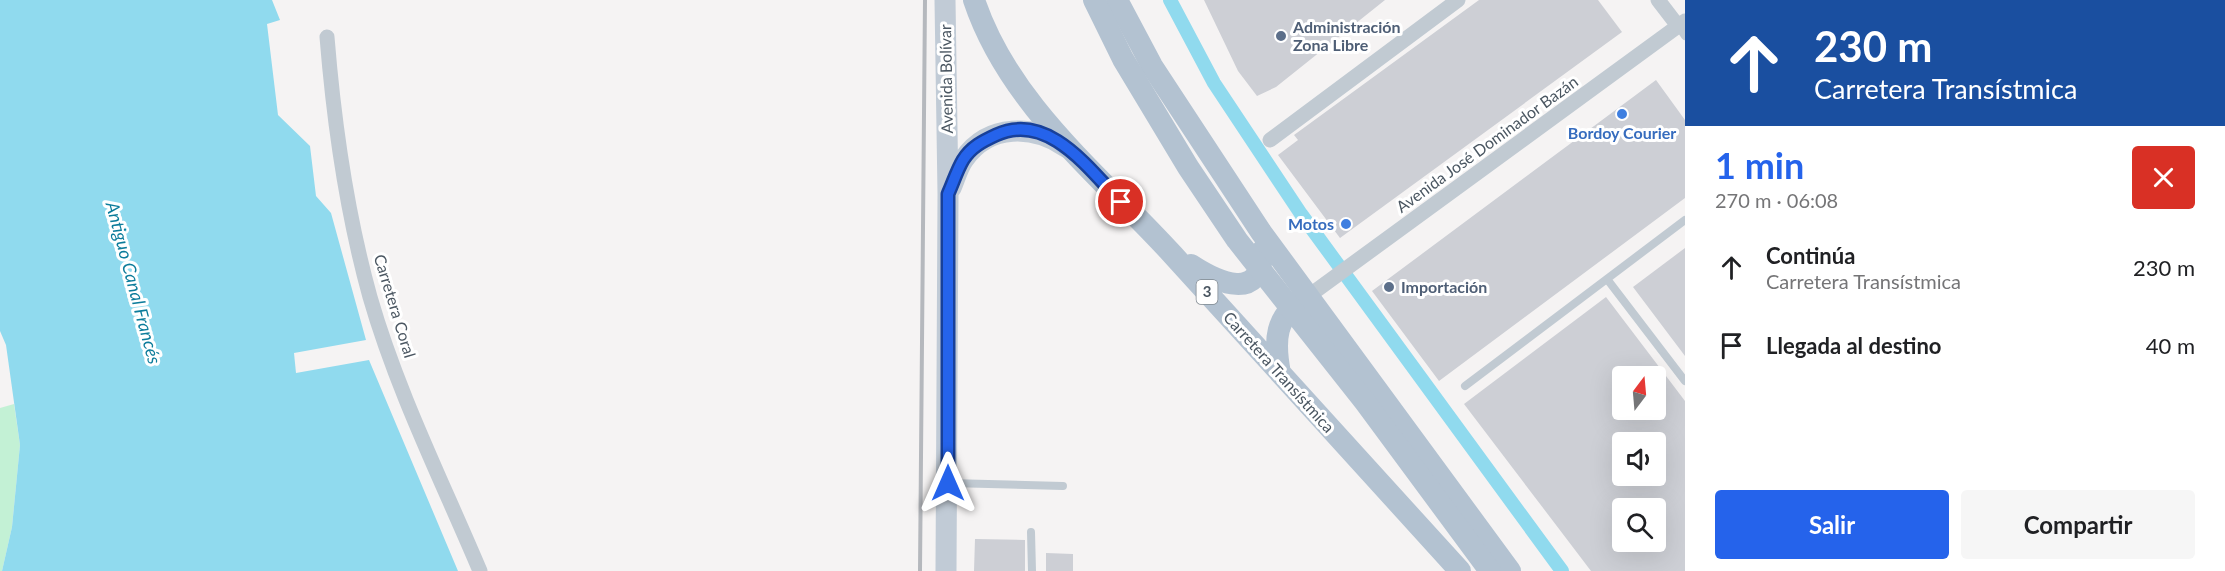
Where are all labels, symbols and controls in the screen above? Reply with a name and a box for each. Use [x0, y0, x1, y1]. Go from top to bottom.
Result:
place label: Administración Zona Libre [1292, 17, 1401, 54]
text: 230 m [1814, 21, 1932, 71]
street label: Avenida Bolívar [935, 24, 956, 134]
icon: ahead [1715, 24, 1793, 102]
marker: Administración Zona Libre [1274, 29, 1288, 43]
street label: Avenida José Dominador Bazán [1392, 71, 1581, 216]
text: Carretera Transístmica [1814, 72, 2077, 105]
marker: Bordoy Courier [1615, 107, 1629, 121]
place label: Bordoy Courier [1568, 123, 1676, 142]
text: 1 min [1715, 143, 1804, 187]
button: close [2132, 146, 2195, 209]
pin [1095, 176, 1146, 227]
icon: arrive [1104, 185, 1137, 218]
text: 270 m · 06:08 [1715, 188, 1838, 212]
water label: Antiguo Canal Francés [101, 198, 166, 366]
place label: Motos [1288, 214, 1334, 233]
marker: Motos [1339, 217, 1353, 231]
text: Continúa [1766, 242, 1855, 269]
icon: ahead [1715, 251, 1748, 284]
street label: Carretera Coral [371, 252, 420, 360]
text: 230 m [2133, 254, 2195, 281]
text: Carretera Transístmica [1766, 269, 1961, 293]
place label: Importación [1401, 277, 1487, 296]
road number: 3 [1196, 280, 1218, 304]
marker: Importación [1382, 280, 1396, 294]
street label: Carretera Transístmica [1220, 307, 1339, 436]
icon: arrive [1715, 329, 1748, 362]
text: Llegada al destino [1766, 332, 1942, 359]
text: 40 m [2146, 332, 2195, 359]
north arrow [1612, 366, 1666, 420]
map controls [1612, 366, 1666, 552]
button: sound [1612, 432, 1666, 486]
position arrow [916, 451, 980, 515]
button: Salir [1715, 490, 1949, 559]
button: Compartir [1961, 490, 2195, 559]
button: search [1612, 498, 1666, 552]

